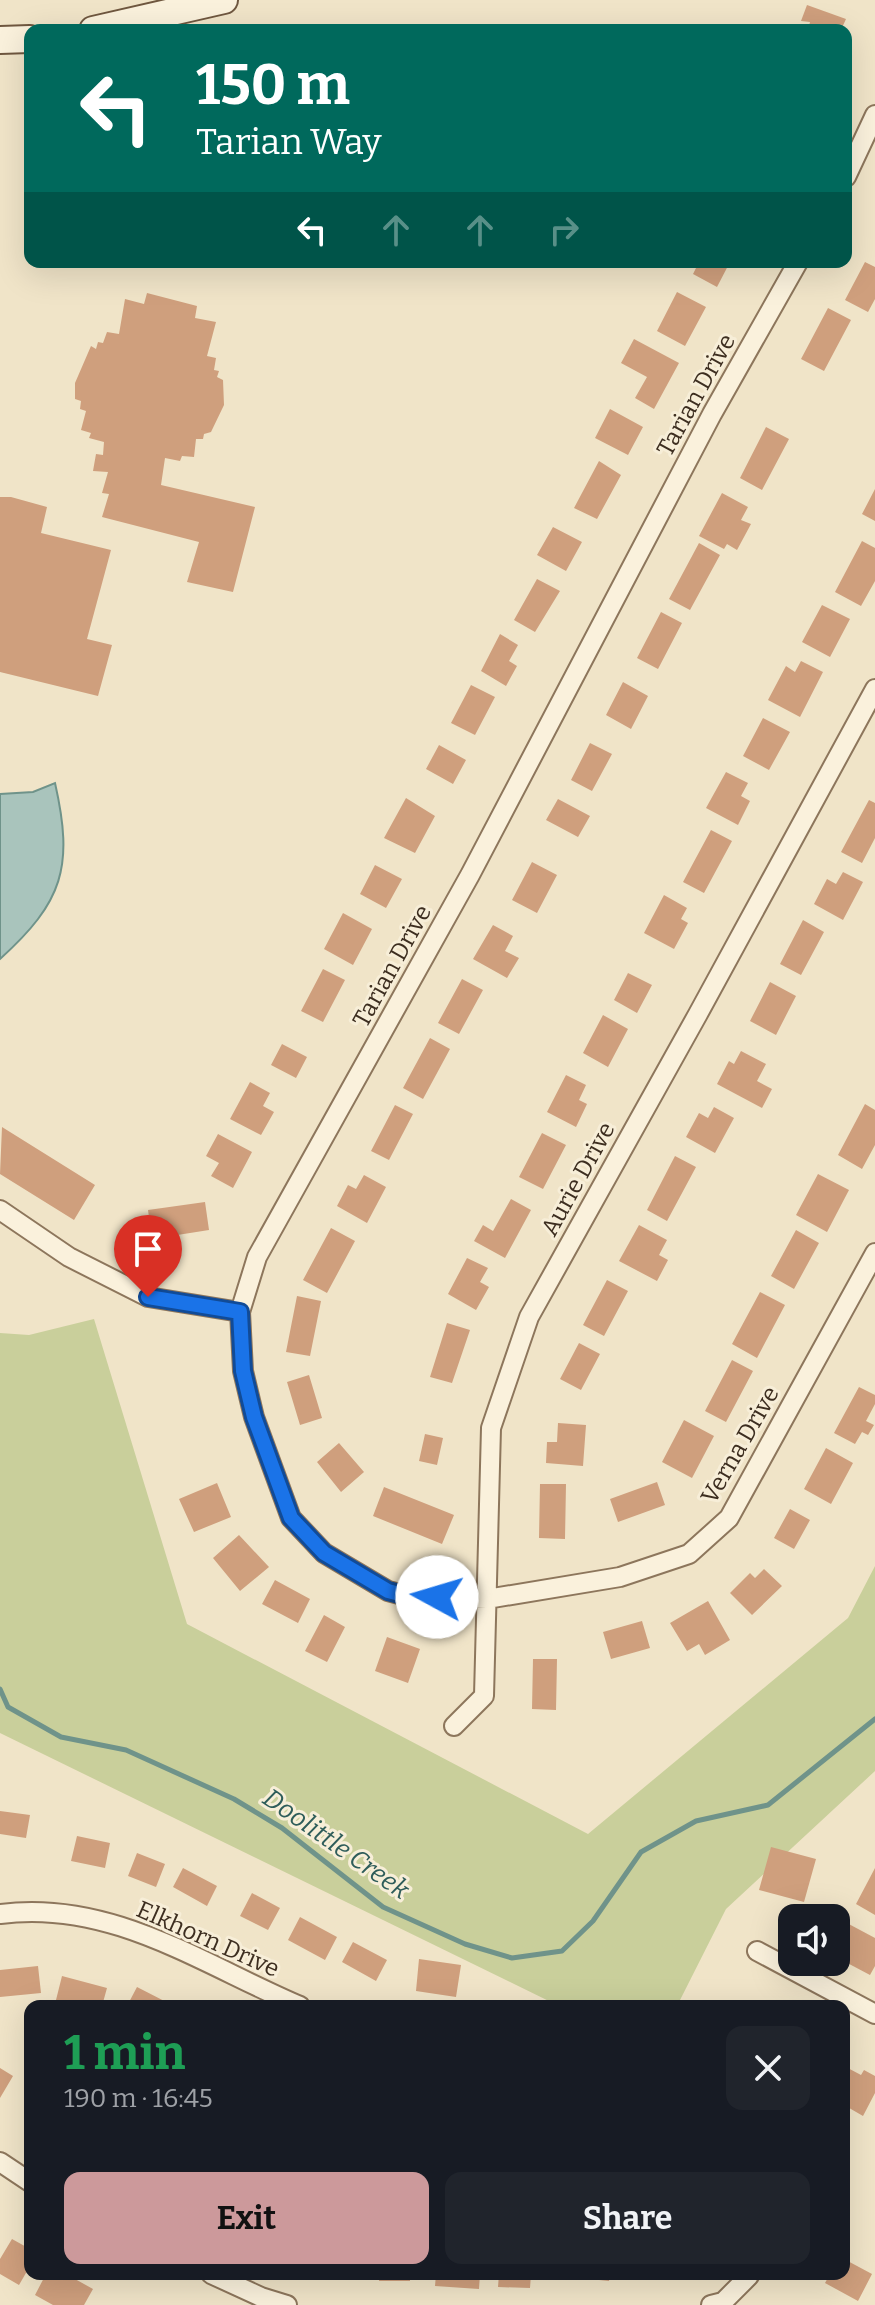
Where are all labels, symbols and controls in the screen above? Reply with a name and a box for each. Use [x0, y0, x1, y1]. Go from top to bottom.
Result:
text: 150 m [196, 52, 350, 119]
icon: left [64, 56, 168, 160]
text: Tarian Way [196, 120, 382, 164]
icon: left [290, 208, 334, 252]
icon: ahead [374, 208, 418, 252]
icon: ahead [458, 208, 502, 252]
icon: right [542, 208, 586, 252]
street label: Tarian Drive [651, 329, 741, 461]
street label: Tarian Drive [347, 900, 437, 1032]
street label: Aurie Drive [535, 1117, 621, 1241]
pin [114, 1215, 182, 1297]
icon: arrive [126, 1227, 170, 1271]
street label: Verna Drive [695, 1381, 785, 1509]
position arrow [395, 1555, 479, 1639]
water label: Doolittle Creek [257, 1782, 416, 1906]
street label: Elkhorn Drive [132, 1895, 284, 1983]
map controls [778, 1904, 850, 1976]
button: sound [778, 1904, 850, 1976]
text: 1 min [64, 2024, 185, 2082]
button: close [726, 2026, 810, 2110]
text: 190 m · 16:45 [64, 2083, 213, 2114]
button: Exit [64, 2172, 429, 2264]
button: Share [445, 2172, 810, 2264]

